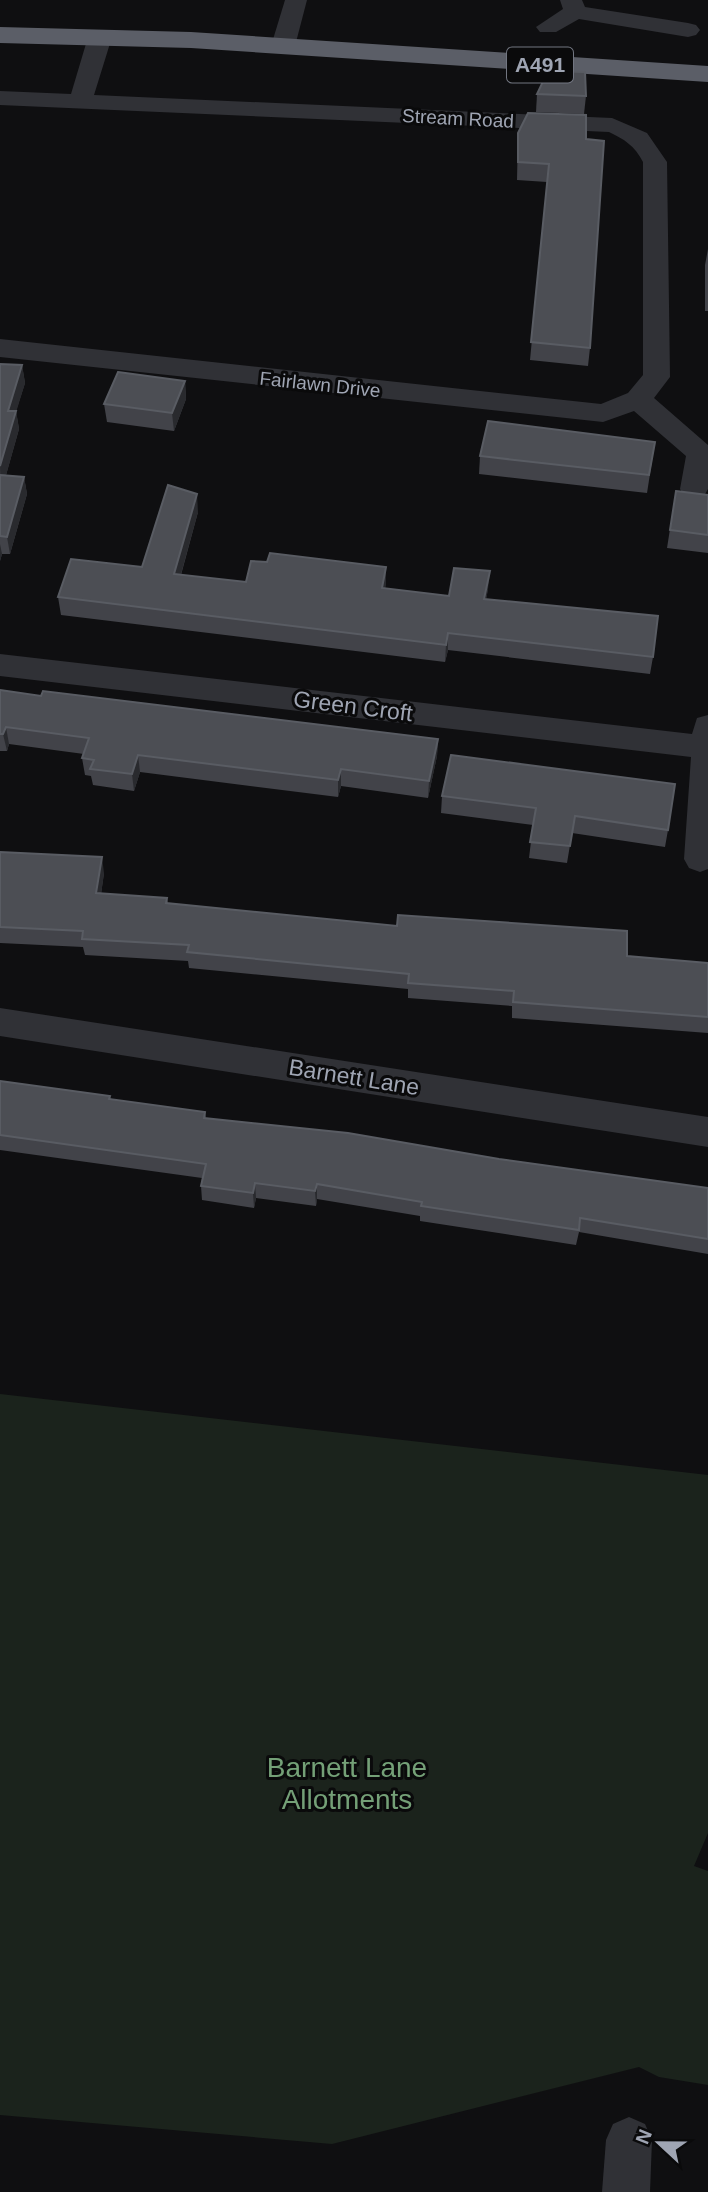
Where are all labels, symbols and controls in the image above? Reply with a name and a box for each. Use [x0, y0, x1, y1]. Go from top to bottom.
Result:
road number: A491 [507, 48, 573, 82]
street label: Stream Road [402, 105, 514, 132]
street label: Fairlawn Drive [258, 368, 381, 401]
street label: Green Croft [292, 686, 415, 726]
street label: Barnett Lane [287, 1054, 421, 1100]
park label: Barnett Lane Allotments [267, 1752, 427, 1815]
north arrow [624, 2108, 694, 2178]
text: N [631, 2127, 656, 2147]

